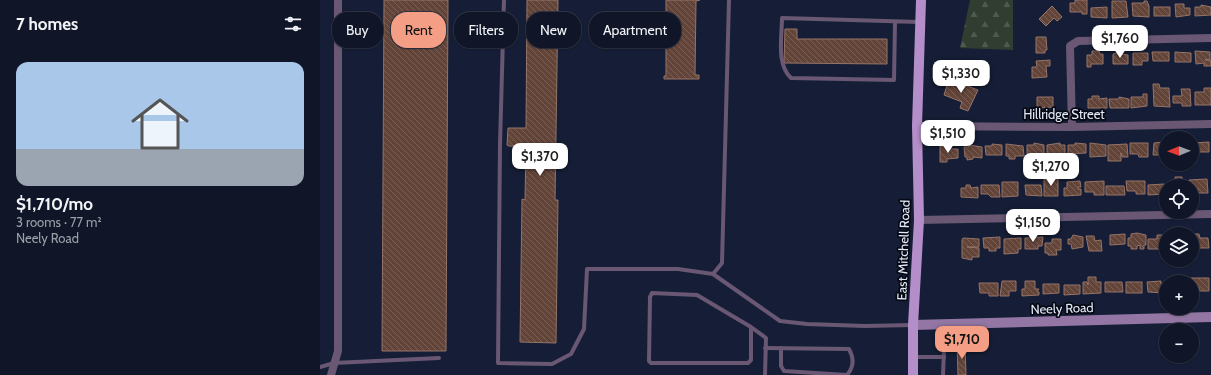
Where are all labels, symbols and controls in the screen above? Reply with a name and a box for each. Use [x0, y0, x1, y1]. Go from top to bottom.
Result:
chip: Buy [332, 12, 383, 48]
chip: Rent [391, 12, 446, 48]
chip: Filters [454, 12, 518, 48]
chip: New [526, 12, 581, 48]
chip: Apartment [589, 12, 681, 48]
icon: filters [282, 13, 304, 35]
text: 7 homes [16, 14, 78, 34]
pin: $1,760 [1087, 25, 1153, 59]
text: $1,760 [1101, 30, 1139, 46]
pin: $1,330 [928, 60, 994, 94]
text: $1,330 [942, 65, 980, 81]
icon: home [124, 88, 196, 160]
street label: Hillridge Street [1023, 106, 1105, 122]
pin: $1,510 [915, 120, 981, 154]
text: $1,510 [930, 125, 966, 141]
north arrow [1159, 131, 1199, 171]
map controls [1159, 131, 1199, 363]
pin: $1,370 [507, 143, 573, 177]
text: $1,370 [521, 148, 559, 164]
pin: $1,270 [1018, 153, 1084, 187]
text: $1,270 [1032, 158, 1070, 174]
button: locate [1159, 179, 1199, 219]
text: $1,710/mo [16, 194, 93, 214]
street label: East Mitchell Road [893, 199, 913, 301]
pin: $1,150 [1000, 209, 1066, 243]
text: 3 rooms · 77 m² [16, 214, 102, 230]
text: $1,150 [1015, 214, 1051, 230]
button: layers [1159, 227, 1199, 267]
text: Neely Road [16, 230, 79, 246]
button: + [1159, 275, 1199, 315]
street label: Neely Road [1030, 299, 1094, 317]
button: − [1159, 323, 1199, 363]
pin: $1,710 [929, 326, 995, 360]
text: $1,710 [944, 331, 980, 347]

